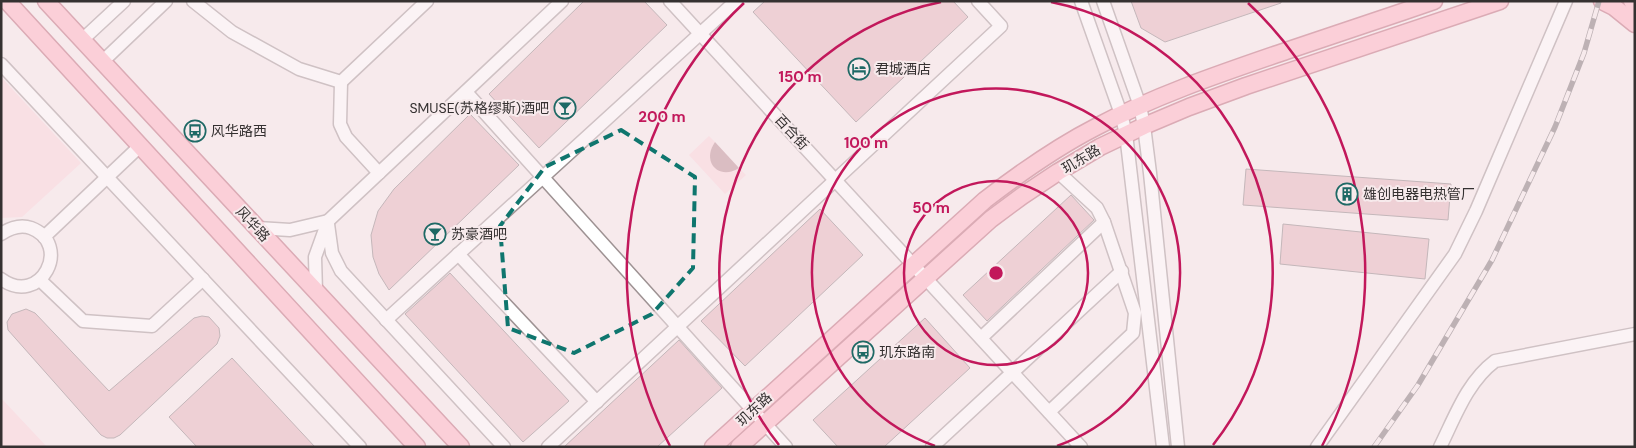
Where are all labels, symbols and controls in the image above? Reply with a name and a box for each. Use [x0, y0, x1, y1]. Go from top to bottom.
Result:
hotel icon: 君城酒店 [847, 57, 871, 81]
place label: 君城酒店 [875, 60, 931, 78]
text: 150 m [779, 67, 822, 87]
bar icon: SMUSE(苏格缪斯)酒吧 [553, 96, 577, 120]
place label: SMUSE(苏格缪斯)酒吧 [409, 99, 549, 117]
text: 200 m [638, 107, 686, 127]
street label: 百合街 [771, 111, 813, 153]
bus stop icon: 风华路西 [183, 119, 207, 143]
place label: 风华路西 [211, 122, 267, 140]
text: 100 m [844, 133, 888, 153]
street label: 玑东路 [1058, 140, 1104, 178]
building icon: 雄创电器电热管厂 [1335, 182, 1359, 206]
place label: 雄创电器电热管厂 [1363, 185, 1475, 203]
text: 50 m [912, 198, 950, 218]
street label: 风华路 [232, 203, 274, 245]
bar icon: 苏豪酒吧 [423, 222, 447, 246]
place label: 苏豪酒吧 [451, 225, 507, 243]
centre of rings [987, 264, 1005, 282]
bus stop icon: 玑东路南 [851, 340, 875, 364]
place label: 玑东路南 [879, 343, 935, 361]
street label: 玑东路 [733, 388, 775, 430]

